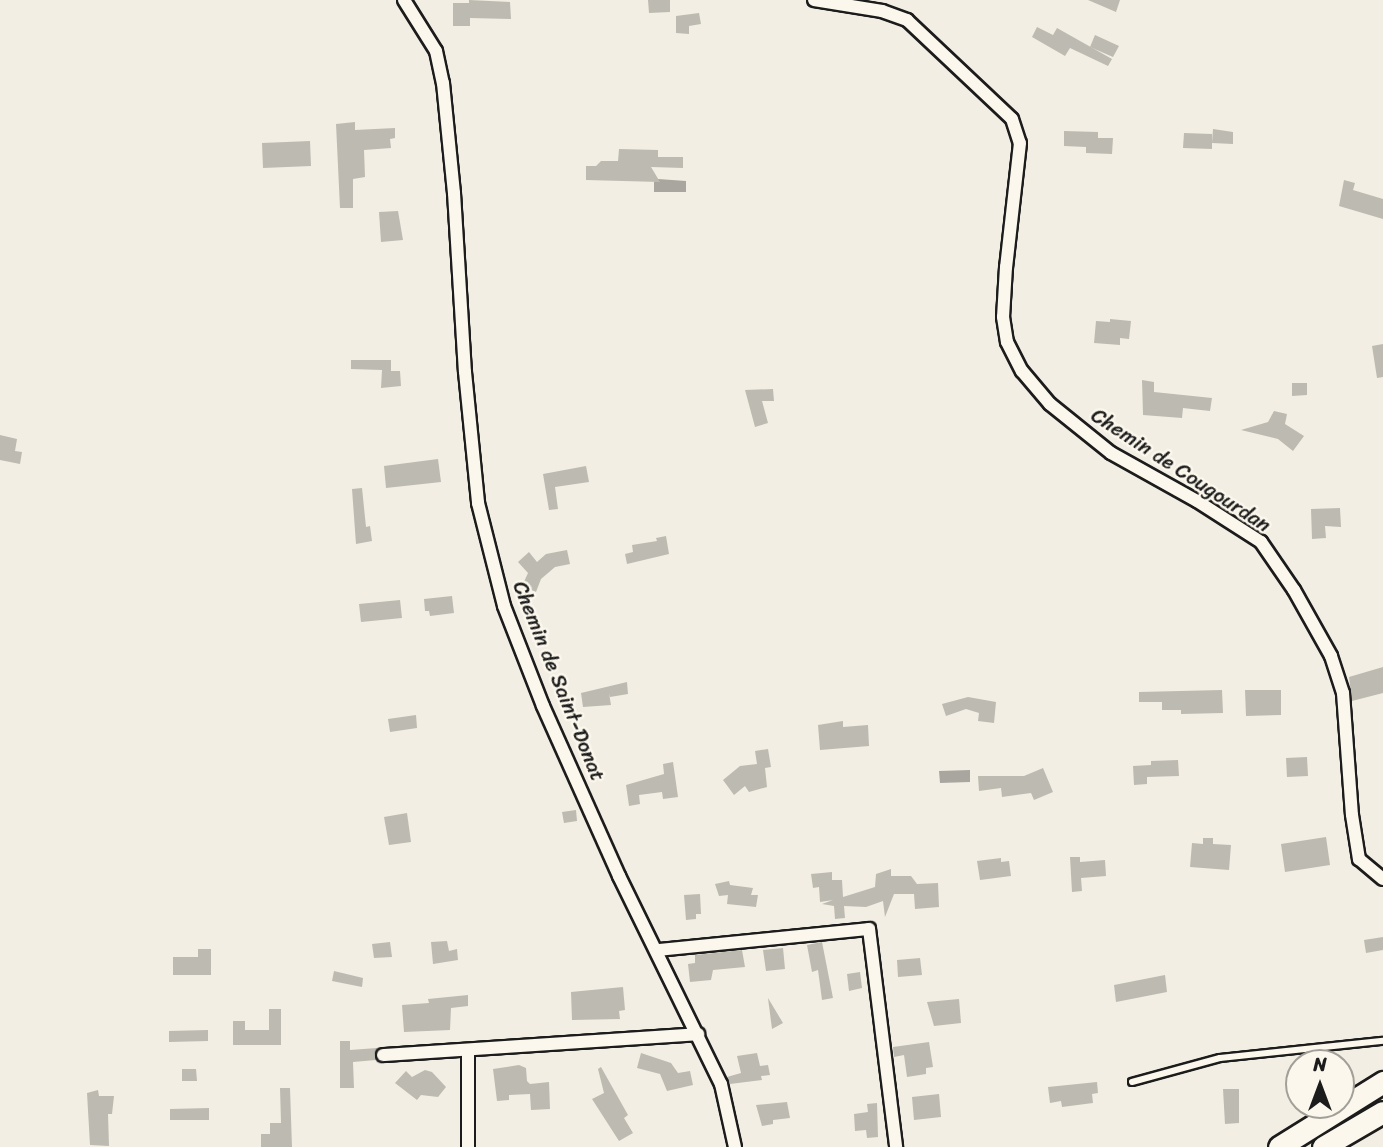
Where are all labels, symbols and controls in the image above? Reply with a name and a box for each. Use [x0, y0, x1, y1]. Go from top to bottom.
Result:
street label: Chemin de Cougourdan [1086, 402, 1276, 538]
street label: Chemin de Saint-Donat [507, 577, 611, 785]
text: N [1313, 1048, 1327, 1081]
north arrow [1285, 1049, 1355, 1119]

